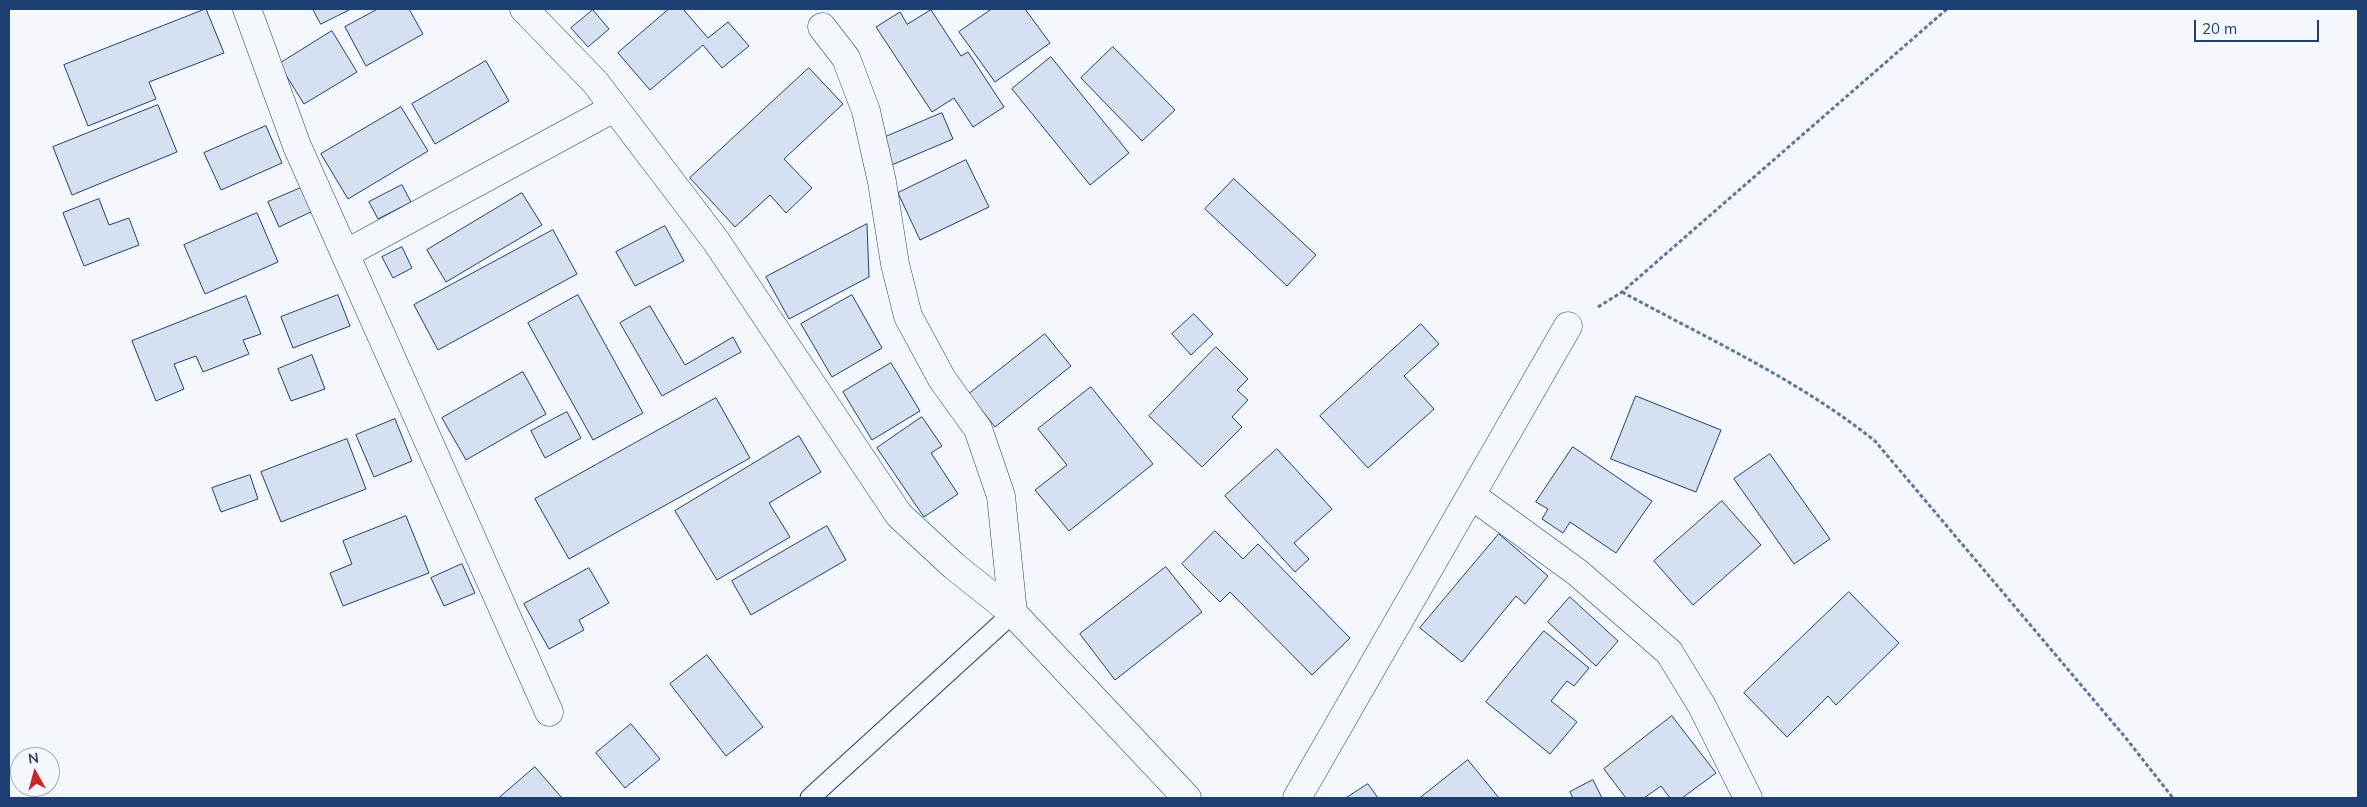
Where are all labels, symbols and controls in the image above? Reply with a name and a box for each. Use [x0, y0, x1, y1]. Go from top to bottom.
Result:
scale bar [2197, 10, 2322, 42]
text: 20 m [2202, 19, 2237, 38]
north arrow [10, 747, 60, 797]
text: N [27, 749, 40, 768]

